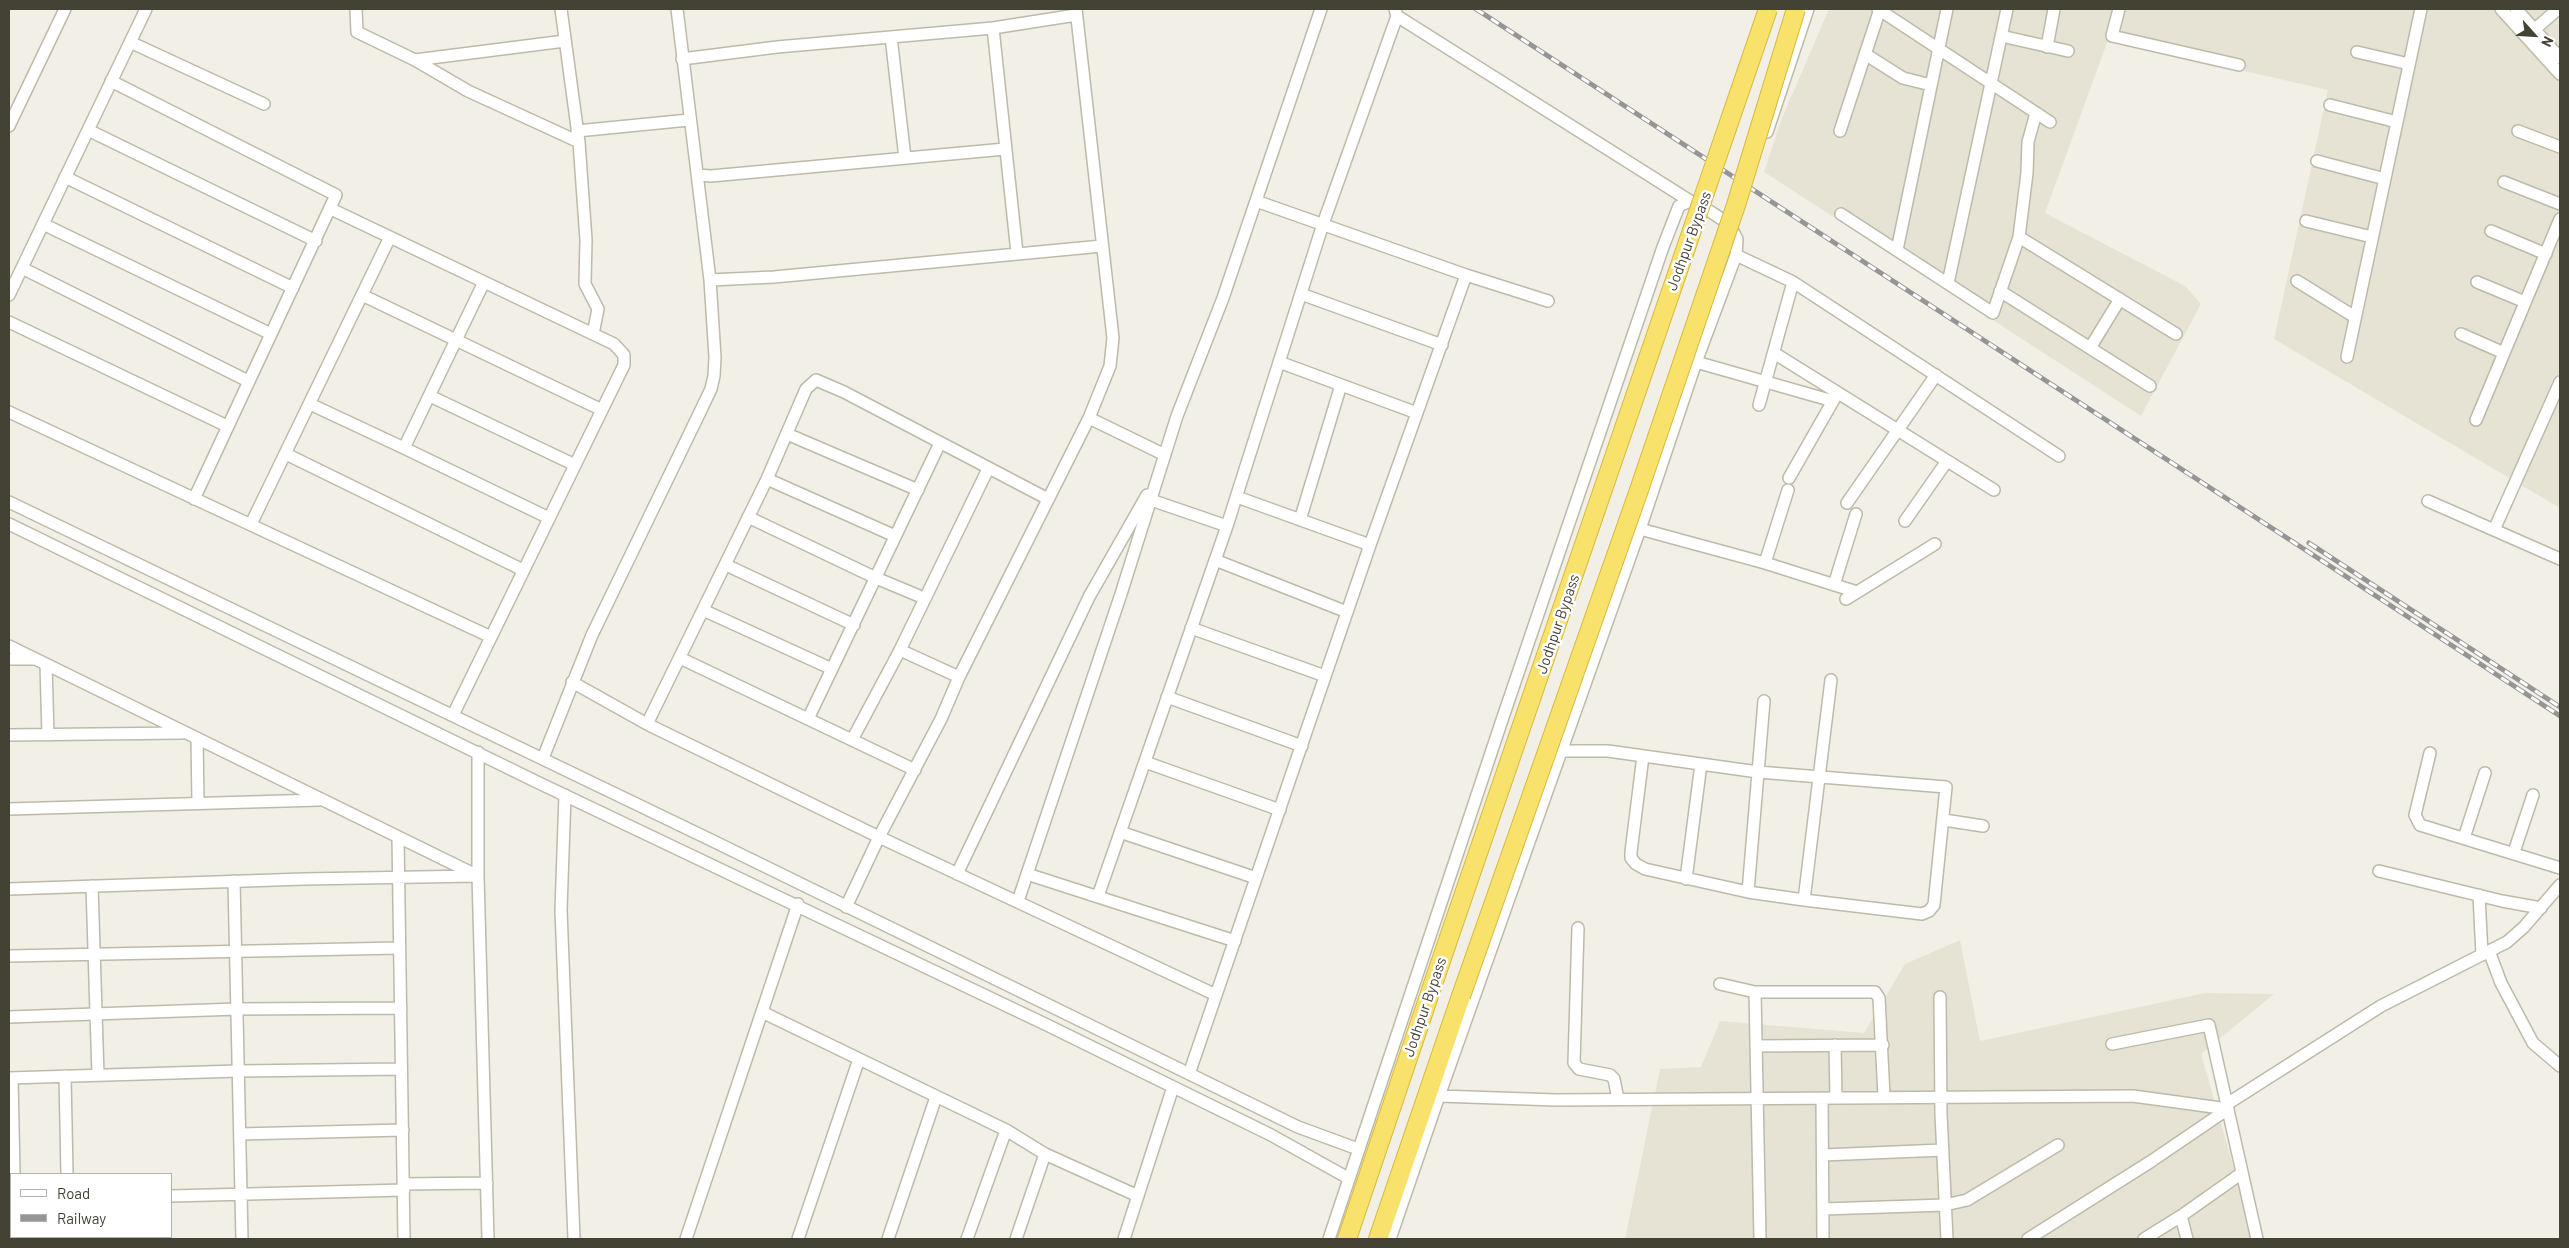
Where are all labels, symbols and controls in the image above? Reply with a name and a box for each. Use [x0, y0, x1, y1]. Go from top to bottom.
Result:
north arrow [2509, 10, 2559, 60]
text: N [2538, 34, 2558, 50]
street label: Jodhpur Bypass [1663, 189, 1715, 293]
street label: Jodhpur Bypass [1533, 572, 1583, 676]
street label: Jodhpur Bypass [1400, 955, 1450, 1059]
legend [10, 1173, 172, 1238]
text: Road [57, 1184, 90, 1202]
text: Railway [57, 1209, 106, 1227]

